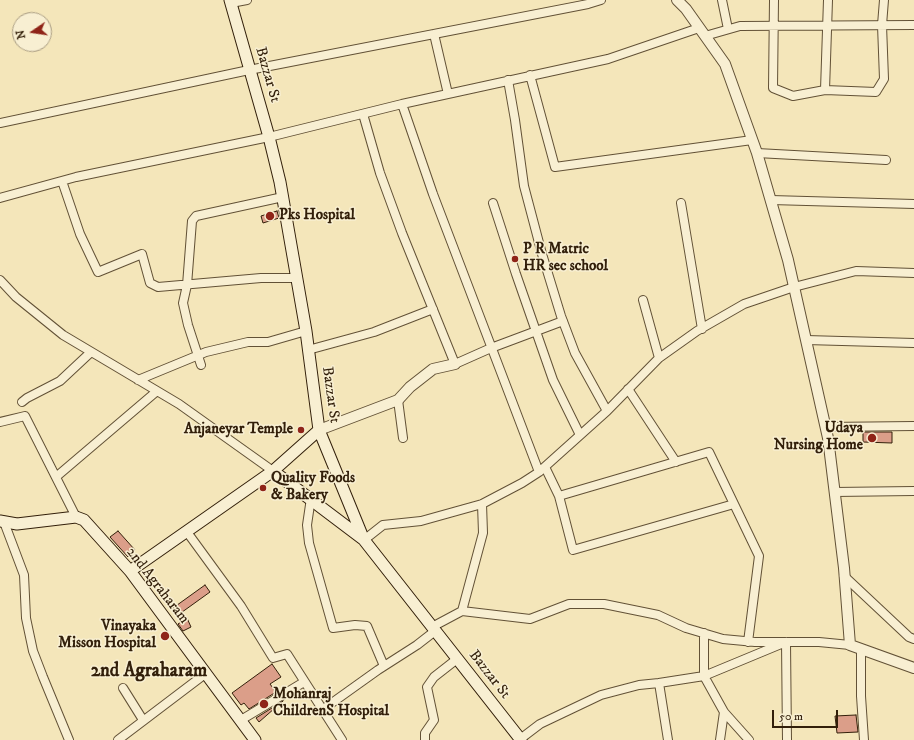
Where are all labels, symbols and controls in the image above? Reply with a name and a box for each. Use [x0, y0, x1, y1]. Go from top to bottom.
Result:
north arrow [12, 12, 52, 52]
text: N [13, 28, 29, 40]
street label: Bazzar St [251, 45, 283, 105]
place label: Pks Hospital [279, 207, 355, 225]
marker: Pks Hospital [264, 210, 276, 222]
place label: P R Matric HR sec school [523, 241, 608, 276]
marker: P R Matric HR sec school [510, 254, 520, 264]
street label: Bazzar St [317, 366, 343, 424]
place label: Udaya Nursing Home [774, 420, 863, 455]
place label: Anjaneyar Temple [184, 421, 293, 439]
marker: Anjaneyar Temple [296, 425, 306, 435]
marker: Udaya Nursing Home [866, 432, 878, 444]
place label: Quality Foods & Bakery [271, 470, 355, 505]
marker: Quality Foods & Bakery [258, 483, 268, 493]
street label: 2nd Agraharam [122, 544, 192, 628]
place label: Vinayaka Misson Hospital [58, 618, 156, 653]
marker: Vinayaka Misson Hospital [159, 630, 171, 642]
street label: Bazzar St [464, 647, 514, 703]
district label: 2nd Agraharam [91, 661, 207, 683]
place label: Mohanraj ChildrenS Hospital [273, 686, 389, 721]
marker: Mohanraj ChildrenS Hospital [258, 698, 270, 710]
scale bar [774, 702, 840, 728]
text: 50 m [779, 709, 803, 724]

